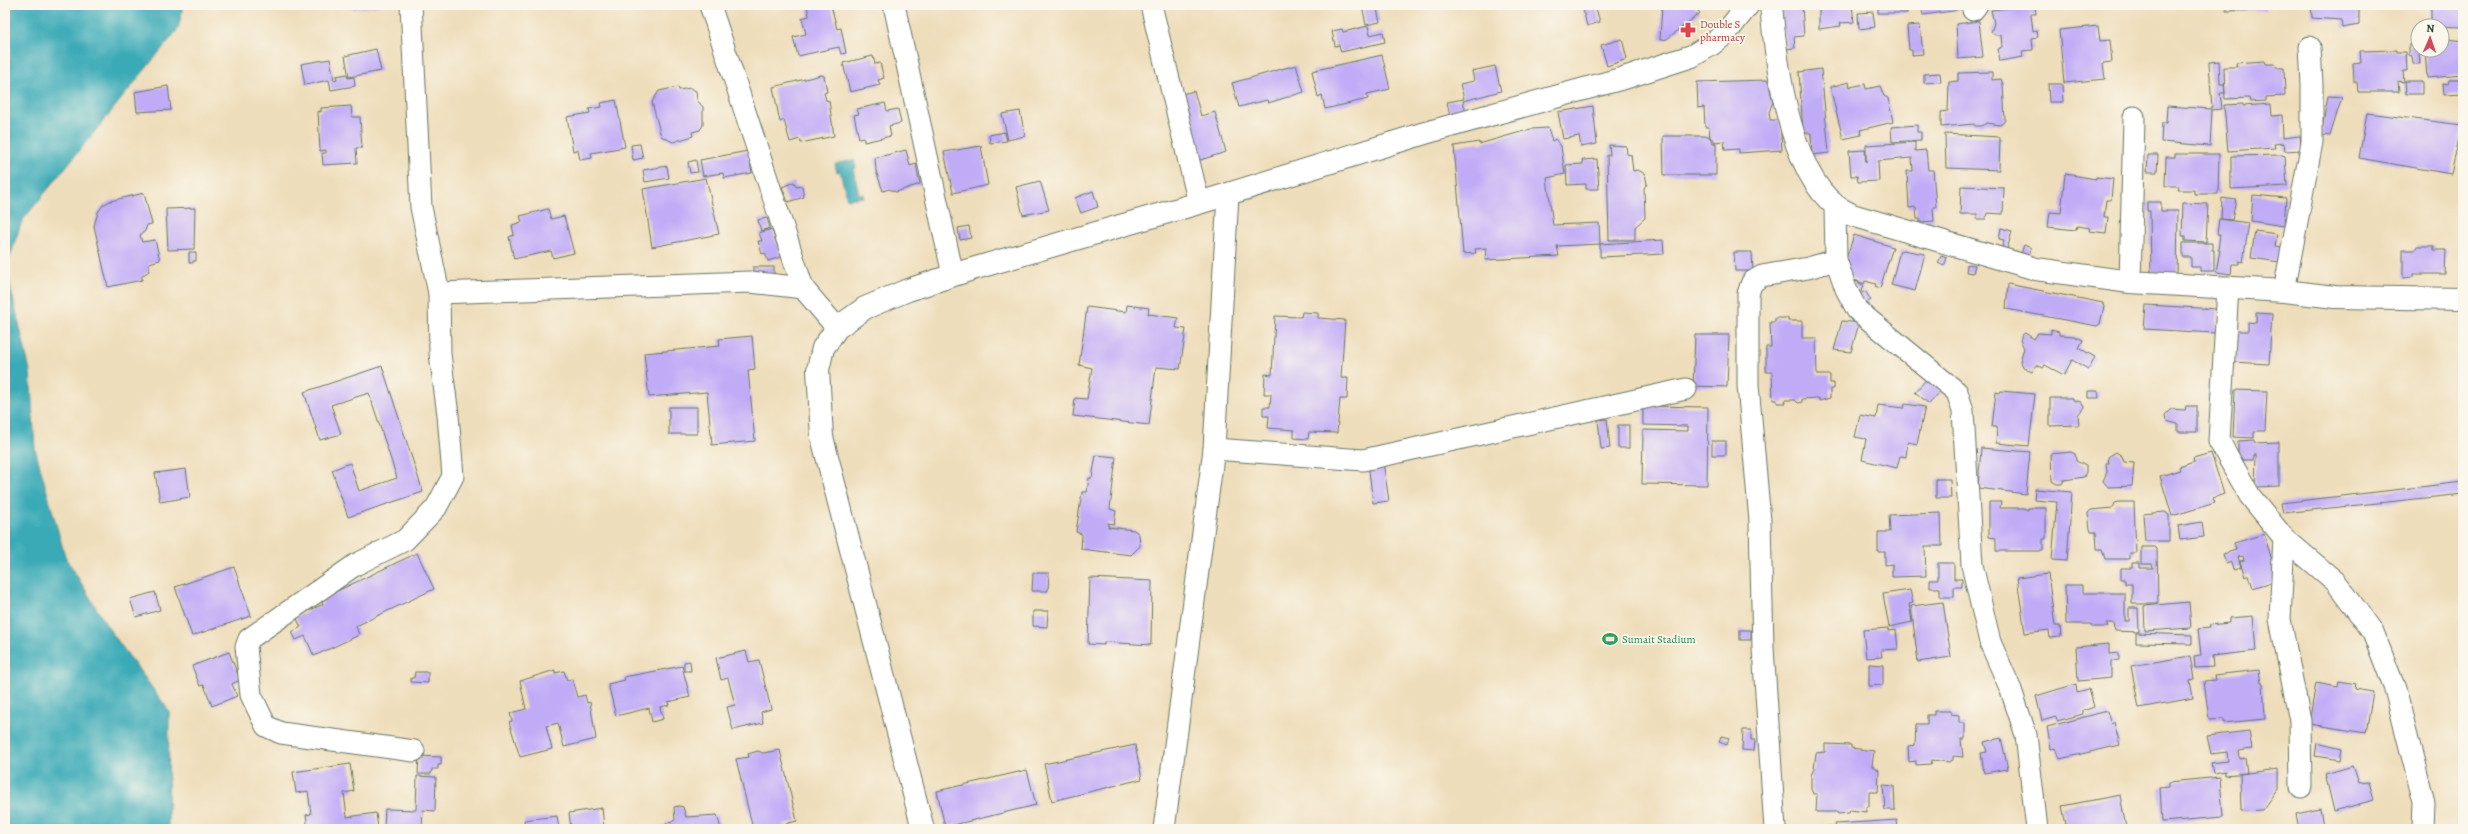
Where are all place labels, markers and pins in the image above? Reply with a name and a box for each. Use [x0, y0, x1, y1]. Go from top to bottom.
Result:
place label: Double S pharmacy [1700, 17, 1745, 45]
pharmacy icon: Double S pharmacy [1679, 21, 1697, 39]
sports icon: Sumait Stadium [1601, 630, 1619, 648]
place label: Sumait Stadium [1622, 632, 1696, 647]

